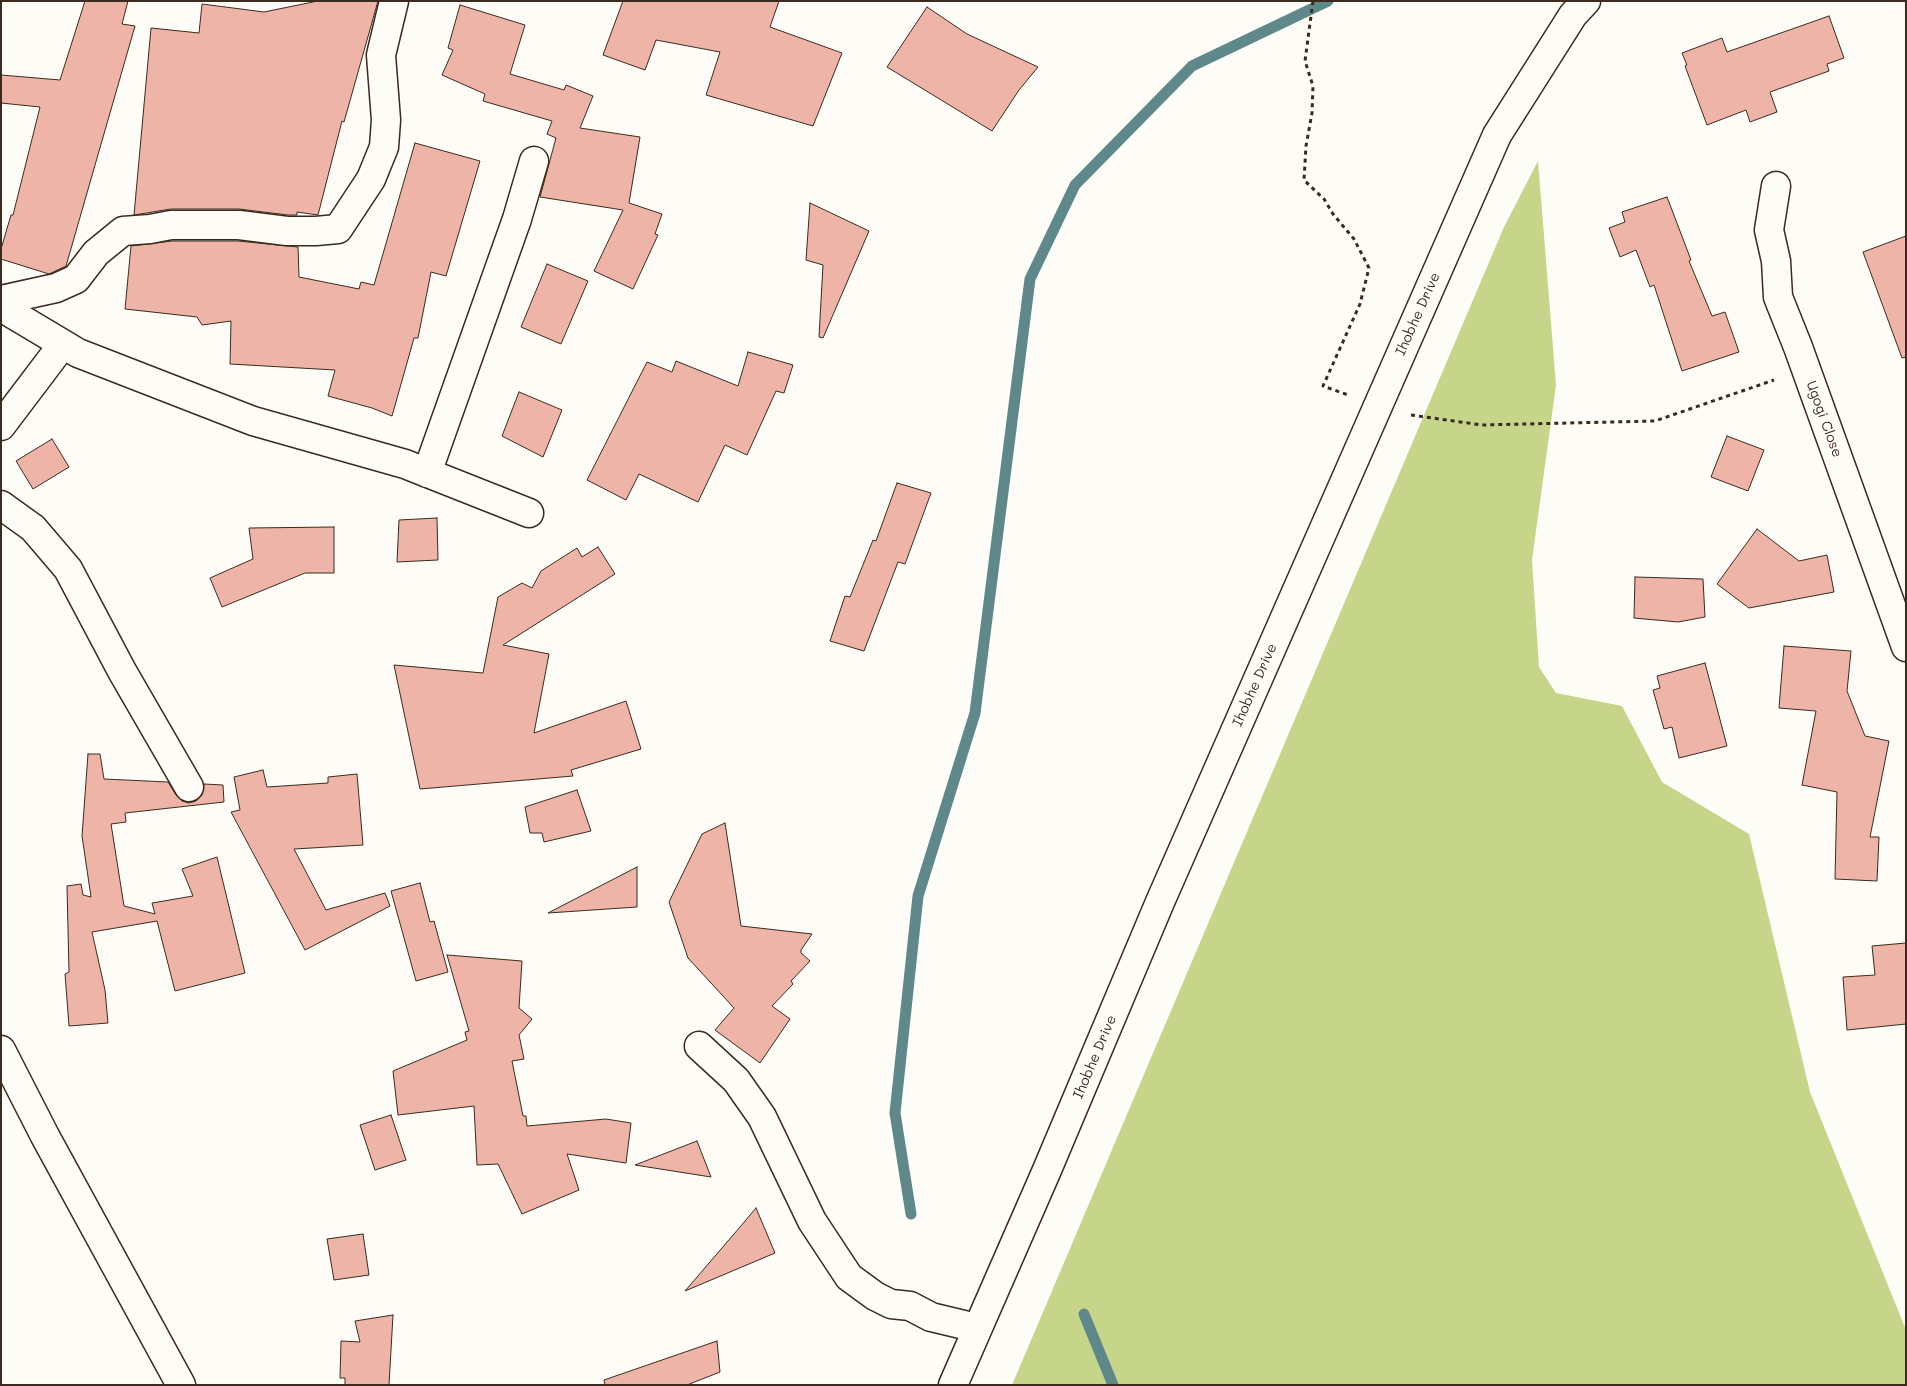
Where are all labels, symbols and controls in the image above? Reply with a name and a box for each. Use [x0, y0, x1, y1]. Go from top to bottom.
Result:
street label: Ihobhe Drive [1392, 270, 1444, 358]
street label: Ugogi Close [1802, 379, 1846, 459]
street label: Ihobhe Drive [1229, 641, 1281, 729]
street label: Ihobhe Drive [1070, 1013, 1120, 1101]

